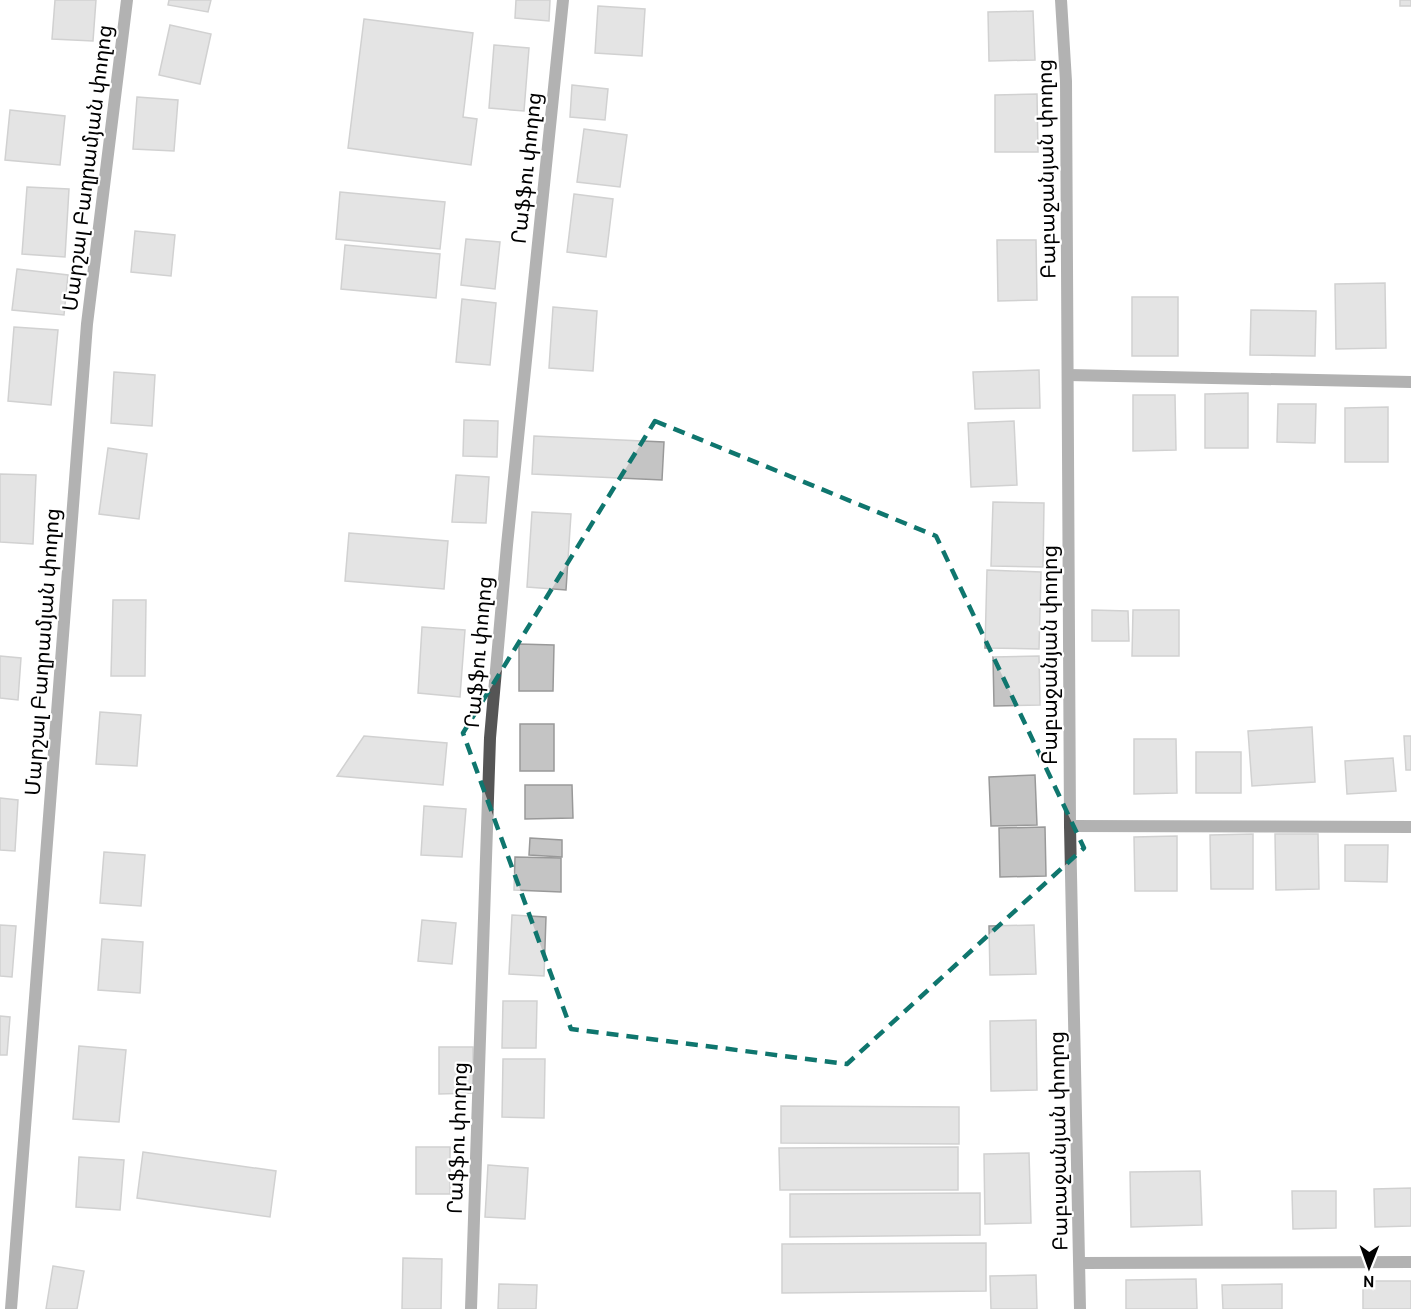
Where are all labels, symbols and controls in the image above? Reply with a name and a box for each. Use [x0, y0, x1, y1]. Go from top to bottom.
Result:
street label: Մարշալ Բաղրամյան փողոց [57, 23, 117, 313]
street label: Բաբաջանյան փողոց [1032, 59, 1060, 279]
street label: Րաֆֆու փողոց [506, 91, 546, 245]
street label: Մարշալ Բաղրամյան փողոց [19, 507, 65, 797]
street label: Բաբաջանյան փողոց [1037, 545, 1062, 765]
street label: Րաֆֆու փողոց [459, 575, 497, 729]
street label: Բաբաջանյան փողոց [1044, 1031, 1072, 1251]
street label: Րաֆֆու փողոց [442, 1061, 472, 1215]
north arrow [1339, 1237, 1399, 1297]
text: N [1363, 1272, 1375, 1291]

